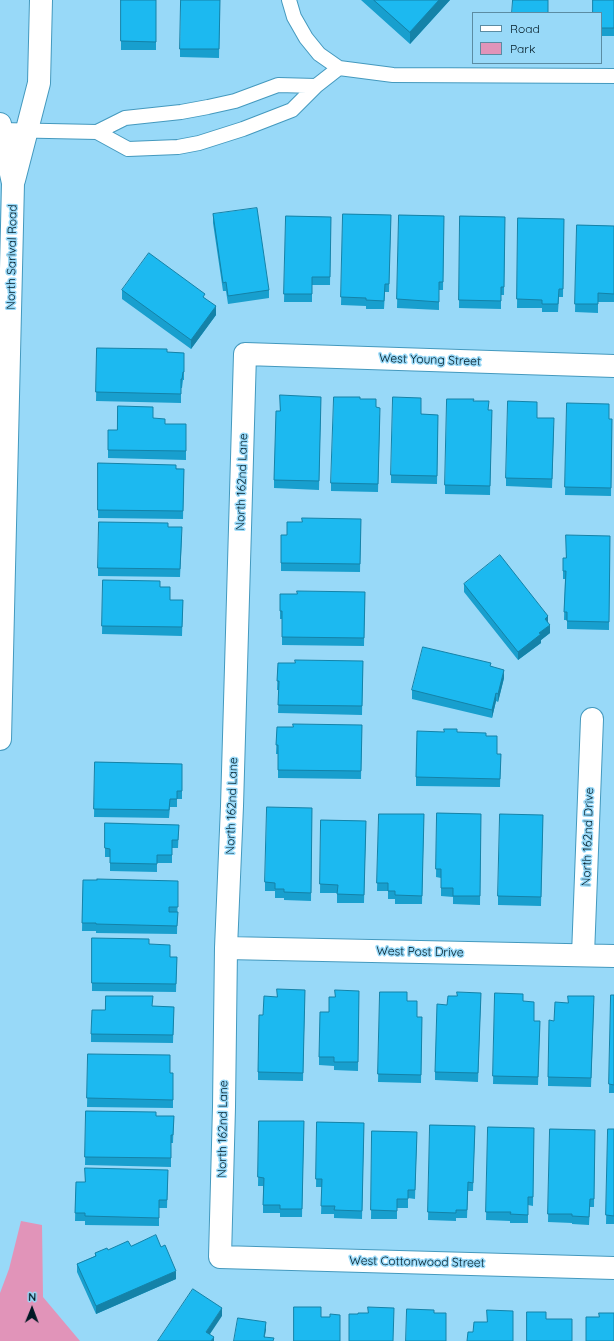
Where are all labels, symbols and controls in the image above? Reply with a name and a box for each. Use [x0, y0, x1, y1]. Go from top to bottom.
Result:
legend [472, 12, 602, 64]
text: Road [510, 21, 540, 36]
text: Park [510, 41, 535, 56]
street label: North Sarival Road [4, 204, 20, 310]
street label: West Young Street [379, 351, 481, 369]
street label: North 162nd Lane [233, 433, 251, 531]
street label: North 162nd Lane [223, 757, 241, 855]
street label: North 162nd Drive [579, 787, 597, 887]
street label: West Post Drive [376, 944, 464, 960]
street label: North 162nd Lane [215, 1080, 231, 1178]
street label: West Cottonwood Street [349, 1254, 485, 1270]
north arrow [12, 1289, 52, 1329]
text: N [28, 1290, 36, 1304]

